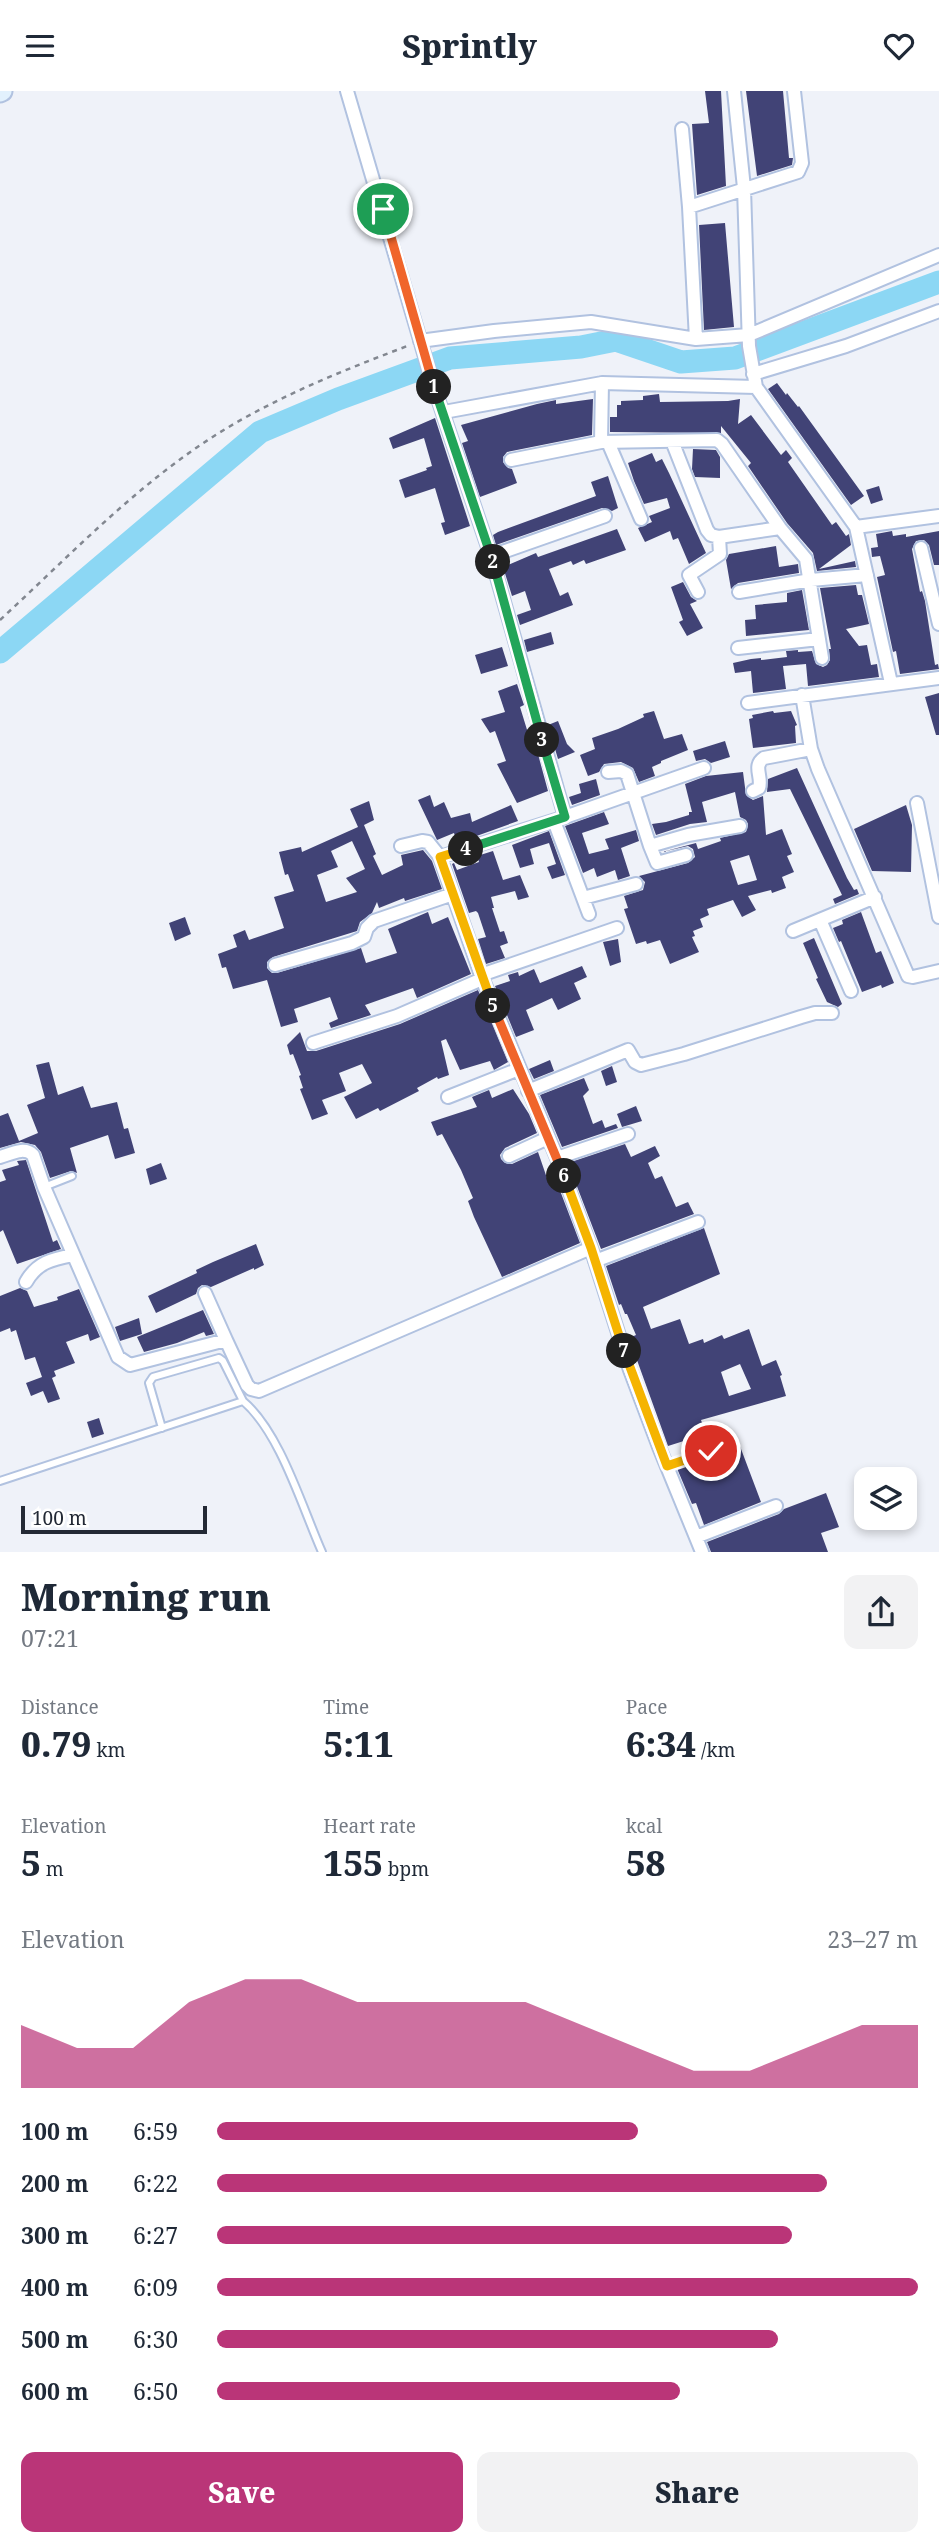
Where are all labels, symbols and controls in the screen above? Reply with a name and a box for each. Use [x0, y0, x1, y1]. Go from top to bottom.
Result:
text: Sprintly [402, 24, 537, 67]
icon: menu [21, 27, 59, 65]
icon: heart [880, 27, 918, 65]
pin [353, 179, 413, 239]
icon: arrive [364, 190, 402, 228]
pin: 1 [416, 369, 452, 405]
text: 1 [428, 373, 439, 399]
pin: 2 [476, 545, 510, 580]
text: 2 [487, 548, 498, 574]
pin: 3 [524, 723, 560, 757]
text: 3 [536, 726, 547, 752]
pin: 4 [448, 831, 484, 867]
text: 4 [460, 835, 471, 861]
pin: 5 [476, 989, 510, 1023]
text: 5 [487, 992, 498, 1018]
pin: 6 [546, 1159, 582, 1193]
text: 6 [558, 1162, 569, 1188]
pin: 7 [606, 1333, 642, 1369]
text: 7 [618, 1337, 629, 1363]
pin [681, 1421, 741, 1481]
icon: check [692, 1432, 730, 1470]
map controls [854, 1467, 917, 1530]
button: layers [854, 1467, 917, 1530]
scale bar [21, 1503, 206, 1535]
text: 100 m [32, 1505, 87, 1531]
text: Morning run [21, 1570, 271, 1622]
button: share [844, 1575, 918, 1649]
text: 07:21 [21, 1622, 79, 1654]
text: Distance [21, 1694, 99, 1720]
text: Time [323, 1694, 369, 1720]
text: Pace [626, 1694, 667, 1720]
text: 0.79 [21, 1720, 91, 1767]
text: 5:11 [323, 1720, 394, 1767]
text: 6:34 [626, 1720, 696, 1767]
text: km [91, 1737, 125, 1763]
text: /km [696, 1737, 736, 1763]
text: Elevation [21, 1813, 107, 1839]
text: Heart rate [323, 1813, 416, 1839]
text: kcal [626, 1813, 662, 1839]
text: 5 [21, 1839, 41, 1886]
text: 155 [323, 1839, 383, 1886]
text: 58 [626, 1839, 665, 1886]
text: m [41, 1856, 64, 1882]
text: bpm [383, 1856, 429, 1882]
text: Elevation [21, 1923, 125, 1955]
text: 23–27 m [827, 1923, 918, 1955]
text: 100 m [21, 2115, 89, 2147]
text: 6:59 [133, 2115, 178, 2147]
text: 200 m [21, 2167, 89, 2199]
text: 6:22 [133, 2167, 178, 2199]
text: 300 m [21, 2219, 89, 2251]
text: 6:27 [133, 2219, 178, 2251]
text: 400 m [21, 2271, 89, 2303]
text: 6:09 [133, 2271, 178, 2303]
text: 500 m [21, 2323, 89, 2355]
text: 6:30 [133, 2323, 178, 2355]
text: 600 m [21, 2375, 89, 2407]
text: 6:50 [133, 2375, 178, 2407]
button: Save [21, 2452, 463, 2532]
button: Share [477, 2452, 918, 2532]

